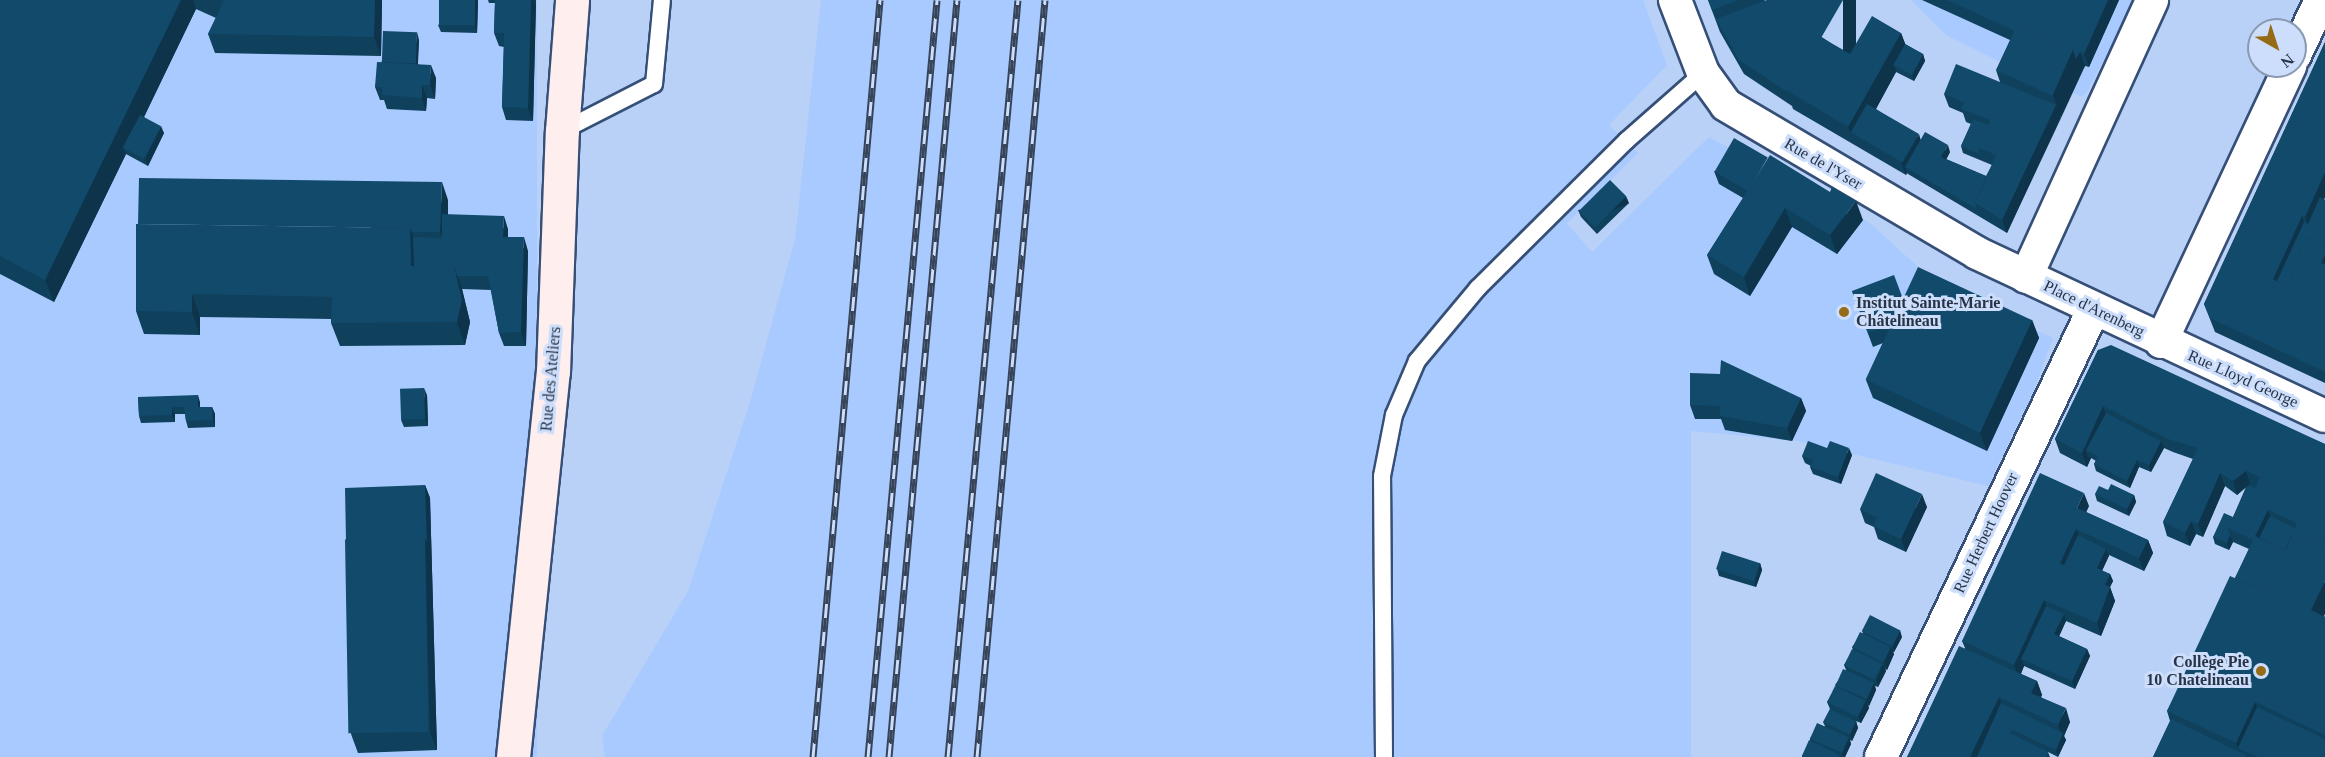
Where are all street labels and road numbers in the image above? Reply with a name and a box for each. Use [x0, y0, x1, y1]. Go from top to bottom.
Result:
street label: Rue de l'Yser [1781, 134, 1865, 194]
street label: Place d'Arenberg [2041, 276, 2147, 342]
street label: Rue des Ateliers [537, 325, 565, 433]
street label: Rue Lloyd George [2185, 346, 2301, 412]
street label: Rue Herbert Hoover [1950, 470, 2022, 596]

